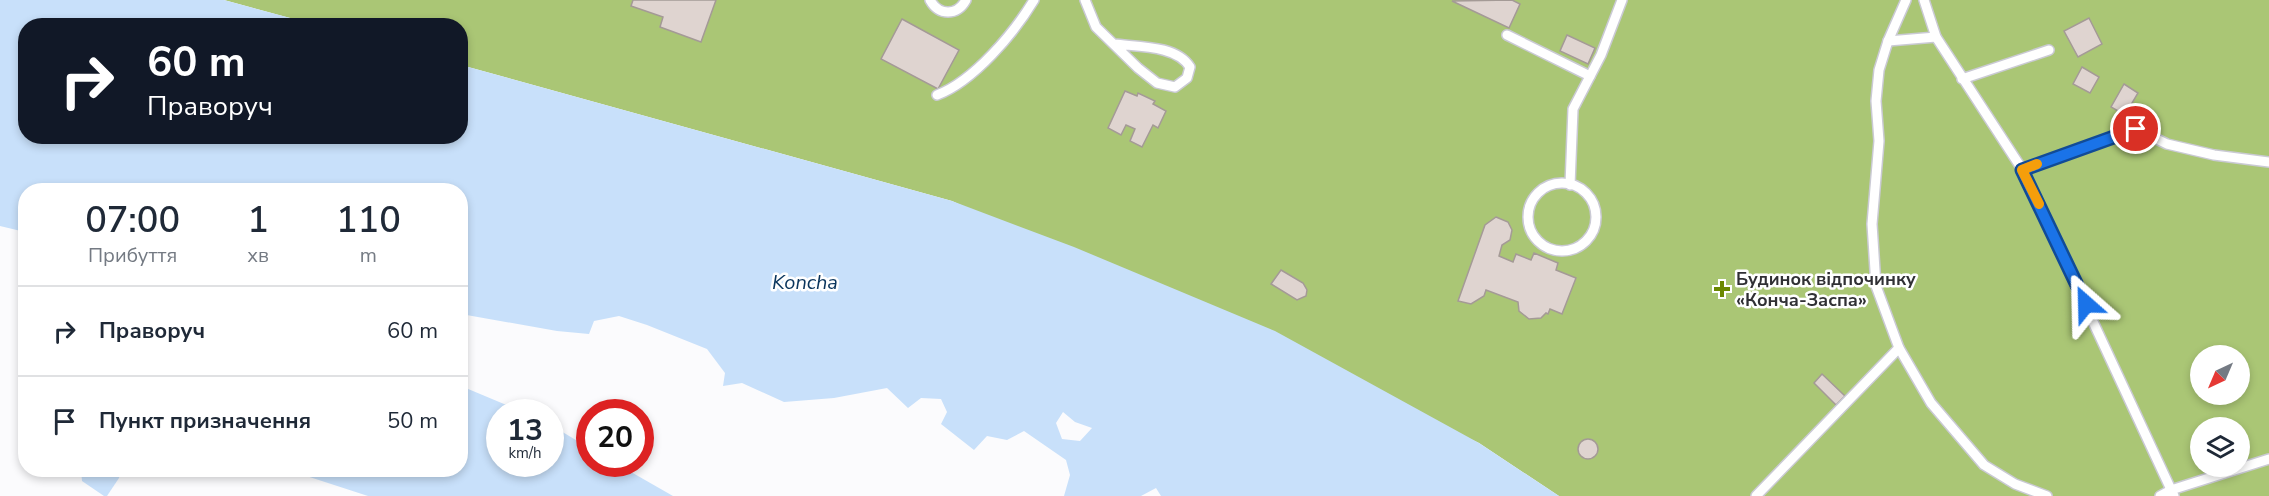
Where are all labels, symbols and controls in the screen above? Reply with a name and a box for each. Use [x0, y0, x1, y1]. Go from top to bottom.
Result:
text: 60 m [147, 34, 246, 91]
icon: right [48, 42, 126, 120]
text: Праворуч [147, 88, 273, 125]
pin [2110, 103, 2161, 154]
icon: arrive [2119, 112, 2152, 145]
text: 07:00 [85, 196, 180, 245]
text: 1 [247, 196, 269, 245]
text: 110 [336, 196, 401, 245]
text: Прибуття [88, 242, 177, 269]
text: хв [247, 242, 269, 269]
text: m [360, 242, 377, 269]
place label: Будинок відпочинку «Конча-Заспа» [1736, 267, 1916, 312]
water label: Koncha [772, 269, 838, 296]
position arrow [2054, 272, 2118, 336]
marker: Будинок відпочинку «Конча-Заспа» [1713, 280, 1731, 298]
icon: right [48, 315, 81, 348]
text: Праворуч [99, 316, 205, 346]
text: 60 m [387, 316, 438, 346]
north arrow [2190, 345, 2250, 405]
map controls [2190, 345, 2250, 477]
speed limit sign: 20 [576, 399, 654, 477]
icon: arrive [48, 405, 81, 438]
text: Пункт призначення [99, 406, 311, 436]
text: 50 m [387, 406, 438, 436]
text: 13 [507, 410, 543, 451]
button: layers [2190, 417, 2250, 477]
text: km/h [508, 443, 542, 463]

